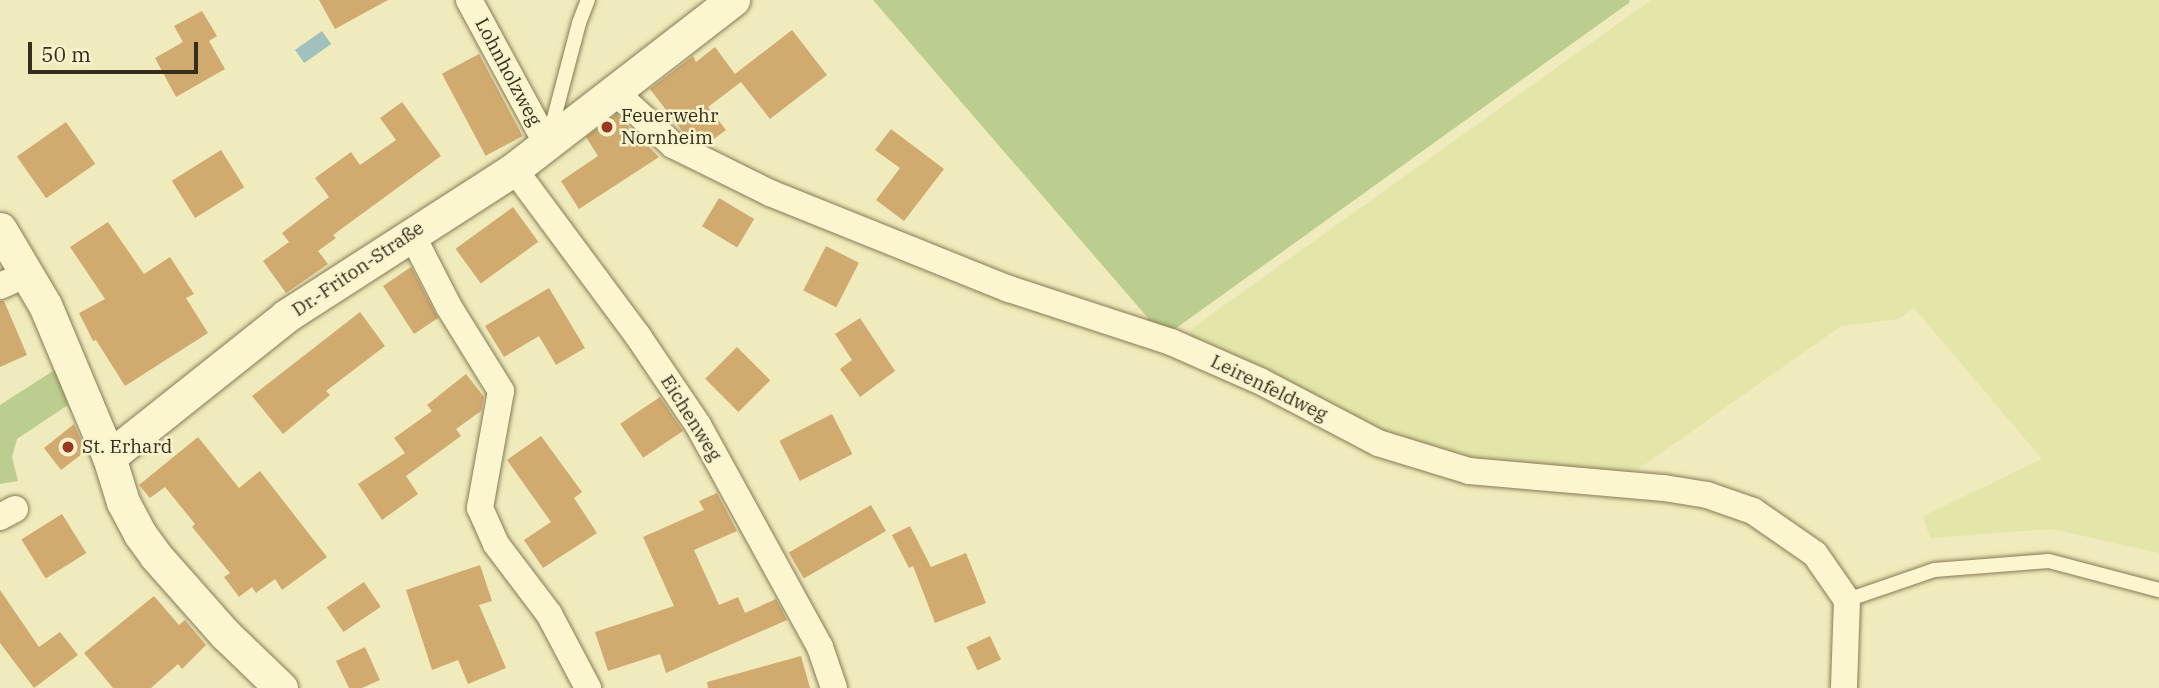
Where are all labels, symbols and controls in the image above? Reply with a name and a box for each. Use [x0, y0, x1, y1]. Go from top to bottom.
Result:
street label: Lohnholzweg [470, 14, 546, 130]
scale bar [32, 28, 201, 72]
text: 50 m [41, 40, 91, 68]
place label: Feuerwehr Nornheim [621, 105, 718, 149]
marker: Feuerwehr Nornheim [599, 119, 615, 135]
street label: Dr.-Friton-Straße [288, 216, 428, 322]
street label: Leirenfeldweg [1207, 350, 1331, 426]
street label: Eichenweg [656, 371, 726, 465]
place label: St. Erhard [82, 436, 172, 458]
marker: St. Erhard [60, 439, 76, 455]

